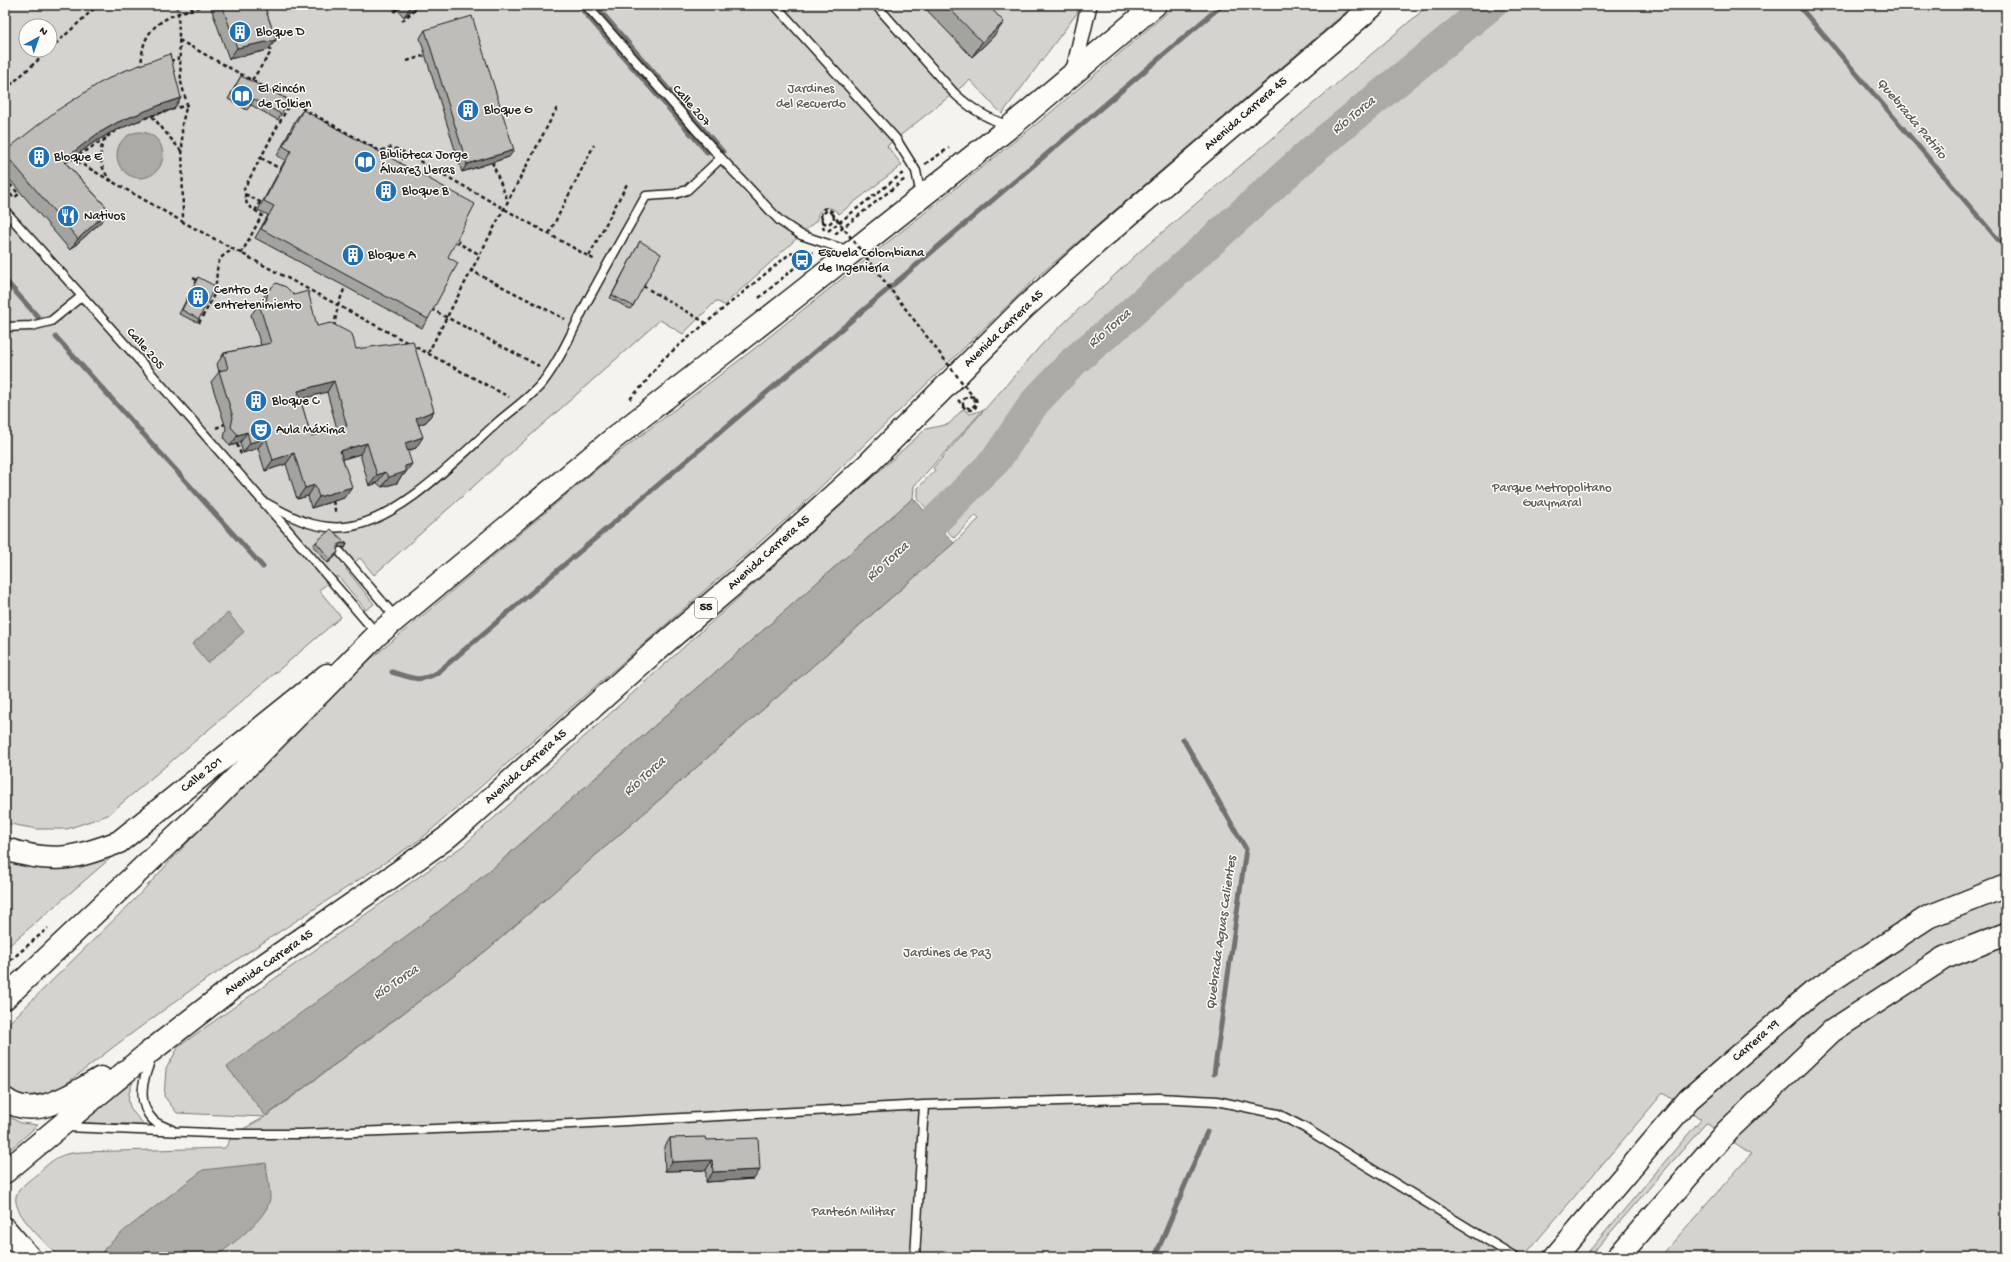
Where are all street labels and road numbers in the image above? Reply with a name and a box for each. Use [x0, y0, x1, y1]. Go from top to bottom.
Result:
street label: Avenida Carrera 45 [1201, 74, 1291, 154]
street label: Calle 207 [669, 82, 714, 131]
street label: Avenida Carrera 45 [961, 287, 1047, 371]
street label: Calle 205 [123, 325, 167, 373]
street label: Avenida Carrera 45 [725, 512, 813, 594]
road number: 55 [695, 598, 717, 618]
street label: Avenida Carrera 45 [482, 726, 570, 808]
street label: Calle 201 [178, 754, 226, 796]
street label: Avenida Carrera 45 [222, 927, 316, 999]
street label: Carrera 19 [1730, 1016, 1783, 1065]

